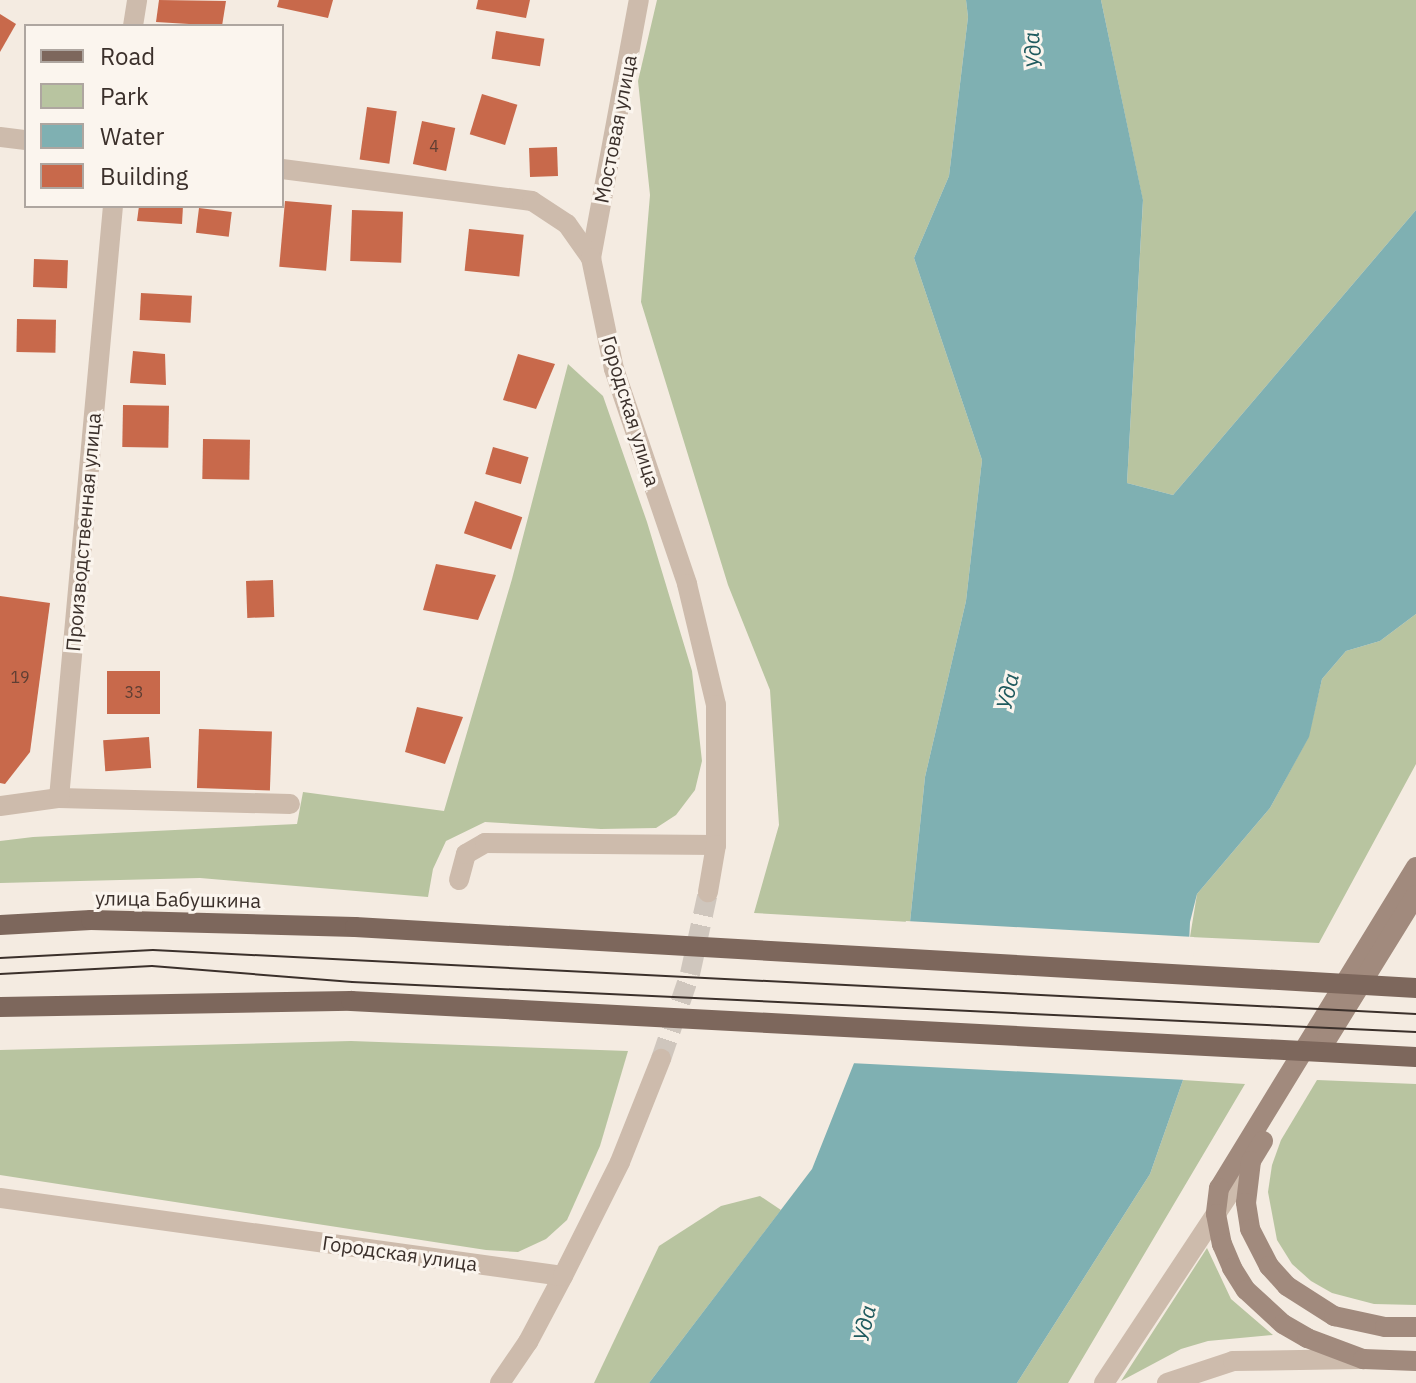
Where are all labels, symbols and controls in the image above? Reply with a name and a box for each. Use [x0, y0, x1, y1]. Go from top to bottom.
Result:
legend [24, 24, 284, 208]
water label: Уда [1017, 31, 1047, 69]
text: Road [100, 40, 155, 72]
street label: Мостовая улица [589, 53, 641, 205]
text: Park [100, 80, 149, 112]
text: Water [100, 120, 164, 152]
house number: 4 [429, 136, 439, 156]
text: Building [100, 160, 188, 192]
street label: Городская улица [597, 333, 665, 489]
street label: Производственная улица [61, 412, 105, 652]
house number: 19 [10, 667, 30, 687]
water label: Уда [990, 670, 1024, 712]
house number: 33 [124, 682, 144, 702]
street label: улица Бабушкина [95, 886, 261, 912]
street label: Городская улица [321, 1230, 479, 1276]
water label: Уда [847, 1302, 881, 1344]

